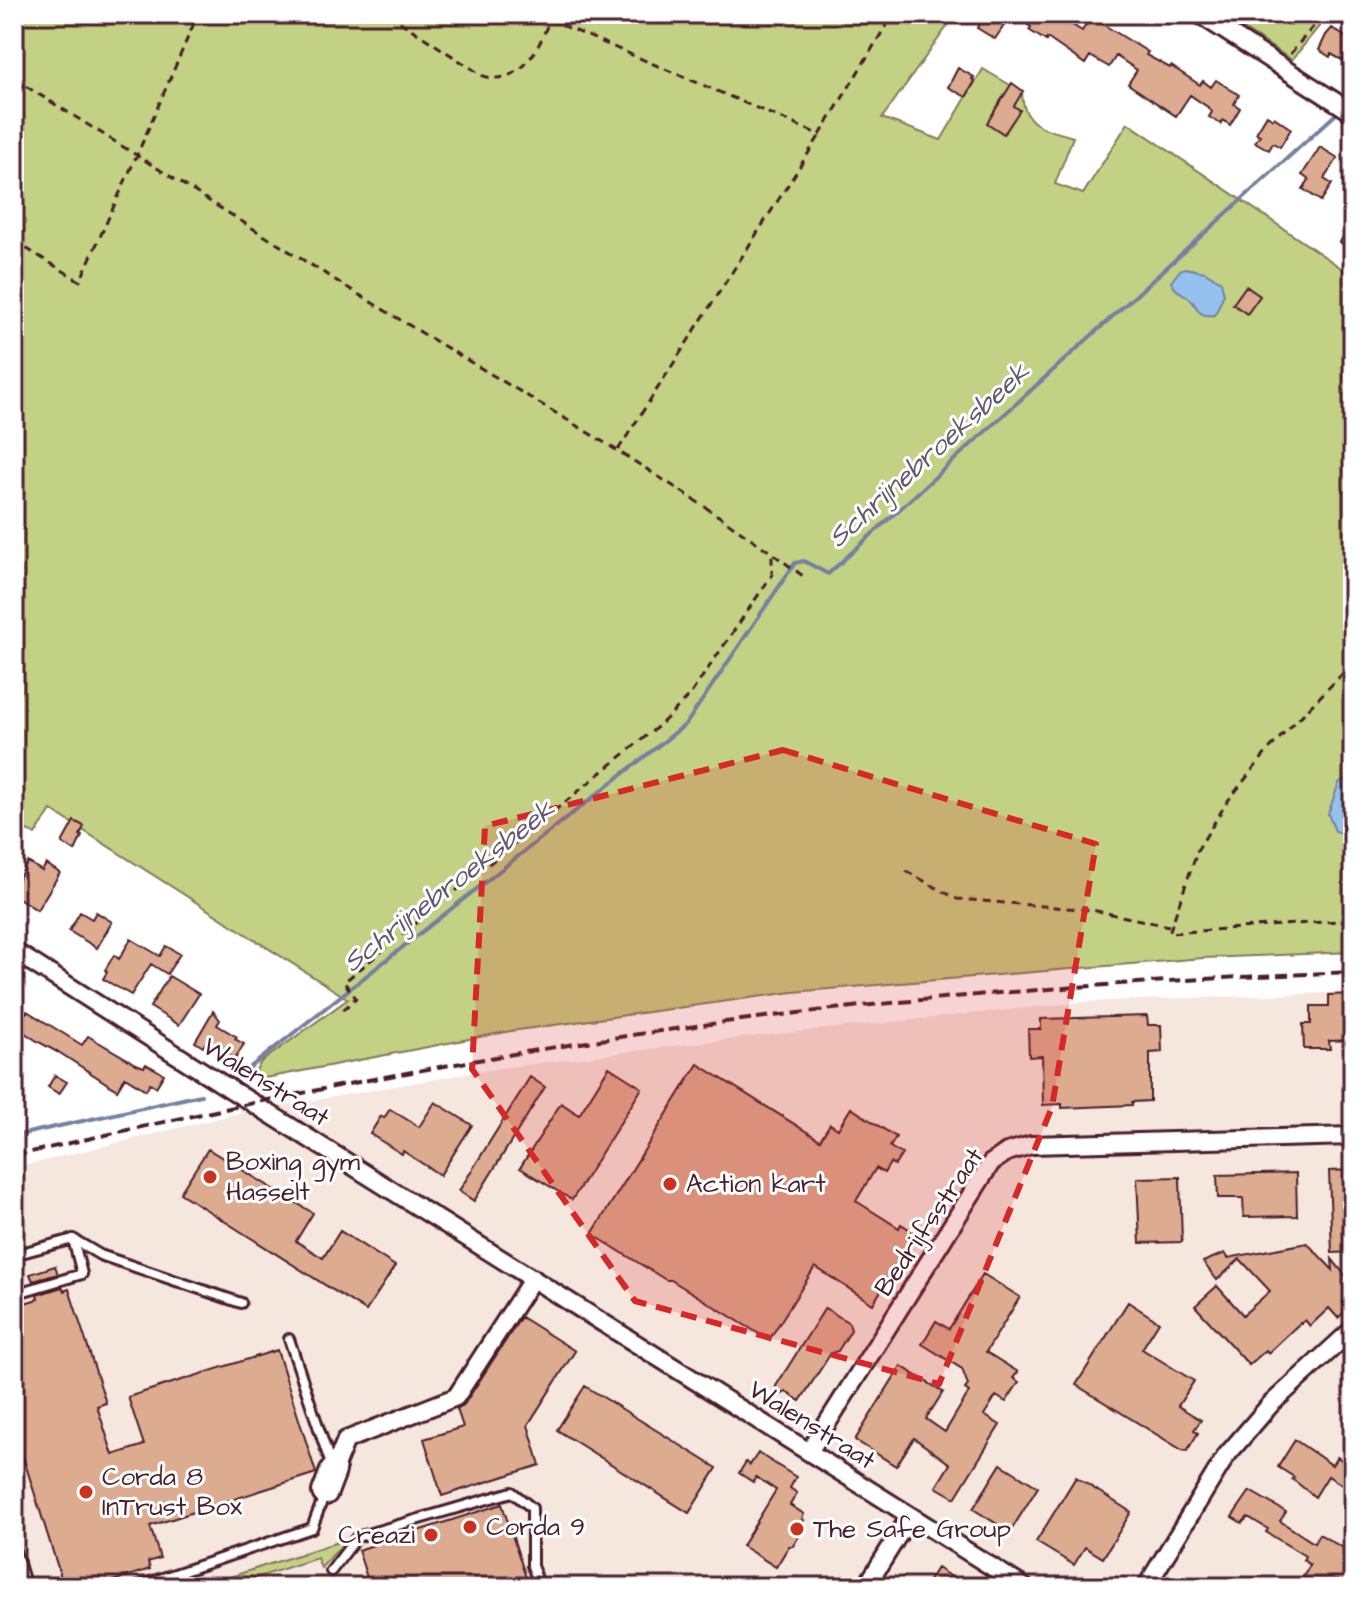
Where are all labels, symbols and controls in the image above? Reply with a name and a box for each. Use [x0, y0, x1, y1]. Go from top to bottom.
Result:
water label: Schrijnebroeksbeek [819, 353, 1039, 556]
water label: Schrijnebroeksbeek [335, 790, 564, 981]
street label: Walenstraat [196, 1029, 337, 1136]
street label: Bedrijfsstraat [866, 1140, 992, 1303]
place label: Boxing gym Hasselt [226, 1144, 361, 1210]
place label: Action kart [686, 1166, 826, 1202]
marker: Boxing gym Hasselt [201, 1168, 219, 1186]
marker: Action kart [661, 1175, 679, 1193]
street label: Walenstraat [742, 1372, 883, 1479]
place label: Corda 8 InTrust Box [102, 1459, 243, 1525]
marker: Corda 8 InTrust Box [77, 1483, 95, 1501]
place label: Corda 9 [486, 1509, 585, 1545]
place label: The Safe Group [813, 1511, 1011, 1547]
place label: Creazi [338, 1517, 415, 1553]
marker: Corda 9 [461, 1518, 479, 1536]
marker: The Safe Group [788, 1520, 806, 1538]
marker: Creazi [422, 1526, 440, 1544]

